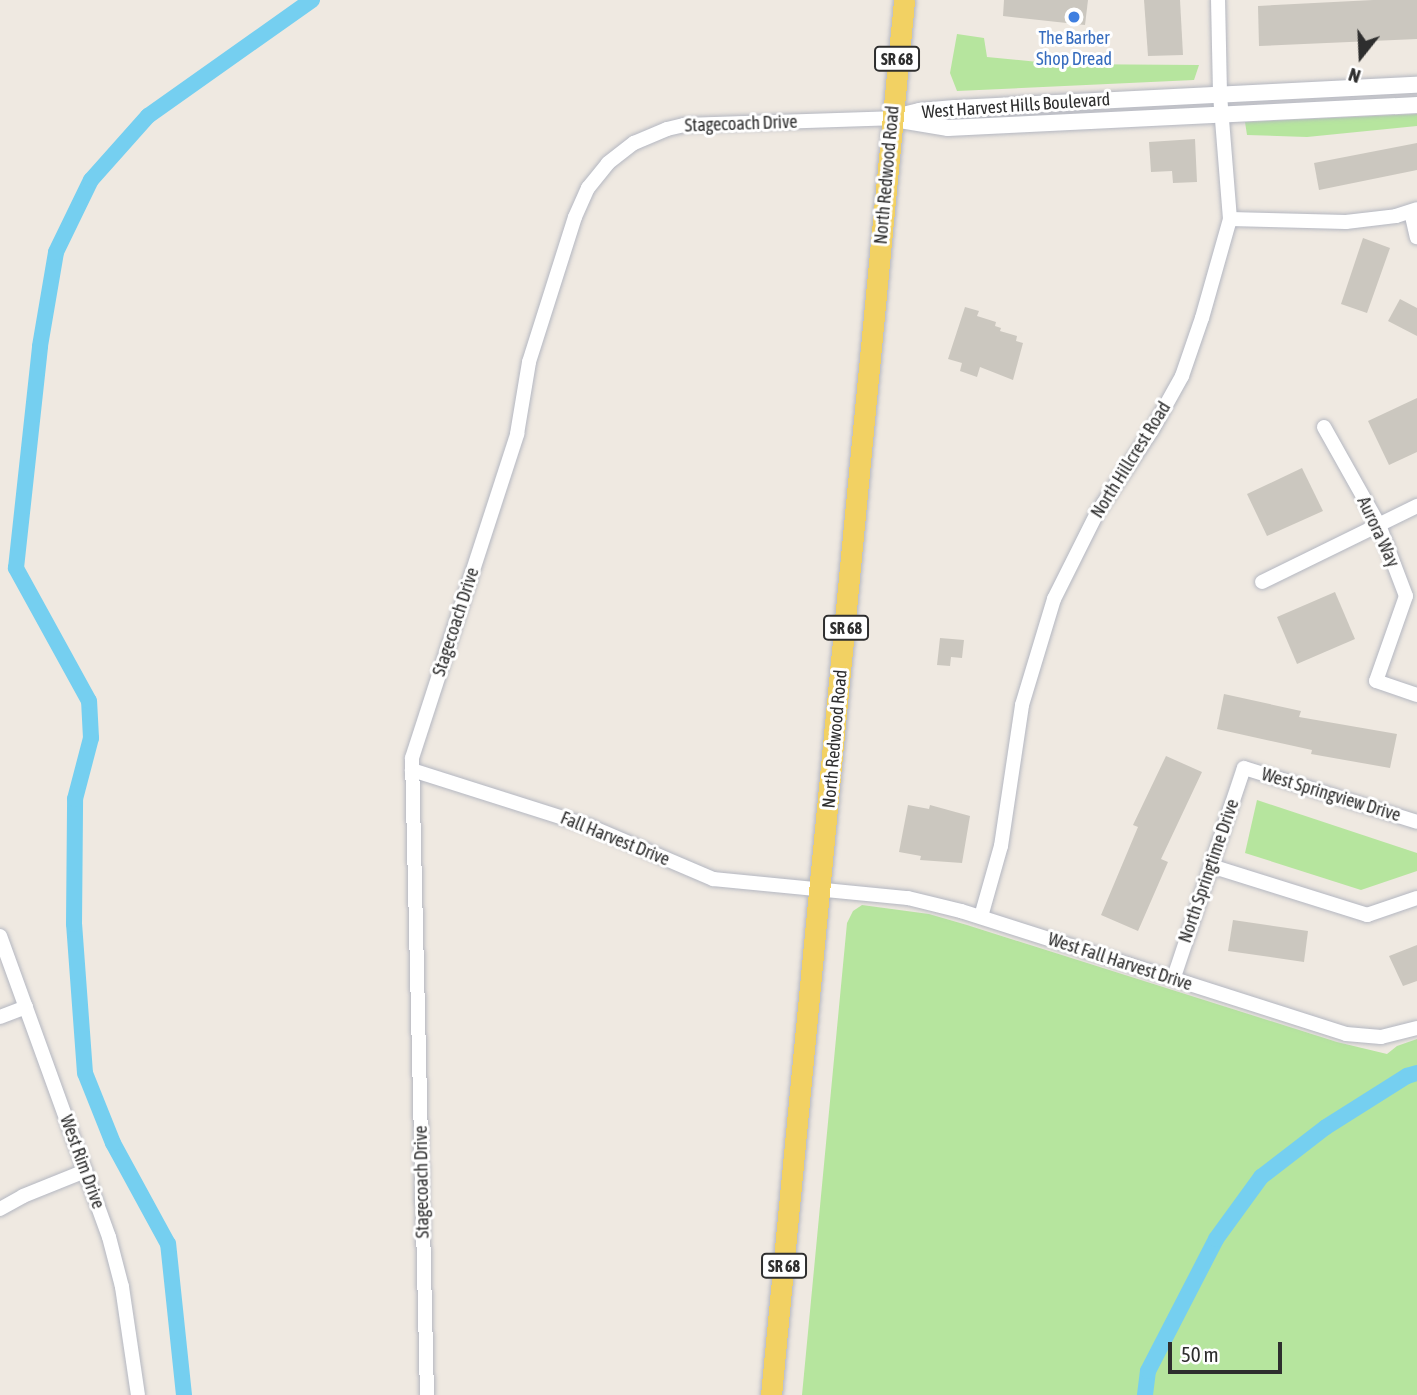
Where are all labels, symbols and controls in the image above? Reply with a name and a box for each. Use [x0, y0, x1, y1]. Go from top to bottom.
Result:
marker: The Barber Shop Dread [1066, 9, 1082, 25]
north arrow [1326, 21, 1396, 91]
place label: The Barber Shop Dread [1036, 28, 1112, 70]
road number: SR 68 [872, 46, 922, 72]
text: N [1346, 64, 1363, 88]
street label: West Harvest Hills Boulevard [921, 89, 1111, 123]
street label: North Redwood Road [870, 105, 904, 245]
street label: Stagecoach Drive [684, 111, 798, 137]
street label: North Hillcrest Road [1087, 398, 1175, 522]
street label: Aurora Way [1352, 493, 1404, 571]
street label: Stagecoach Drive [428, 565, 484, 679]
road number: SR 68 [822, 615, 870, 640]
street label: North Redwood Road [818, 669, 852, 809]
street label: West Springview Drive [1259, 764, 1403, 826]
street label: North Springtime Drive [1174, 796, 1244, 946]
street label: Fall Harvest Drive [557, 807, 673, 871]
street label: West Fall Harvest Drive [1045, 928, 1195, 996]
street label: West Rim Drive [55, 1112, 109, 1212]
street label: Stagecoach Drive [410, 1125, 434, 1239]
road number: SR 68 [760, 1254, 808, 1278]
scale bar [1172, 1328, 1286, 1372]
text: 50 m [1181, 1342, 1219, 1366]

